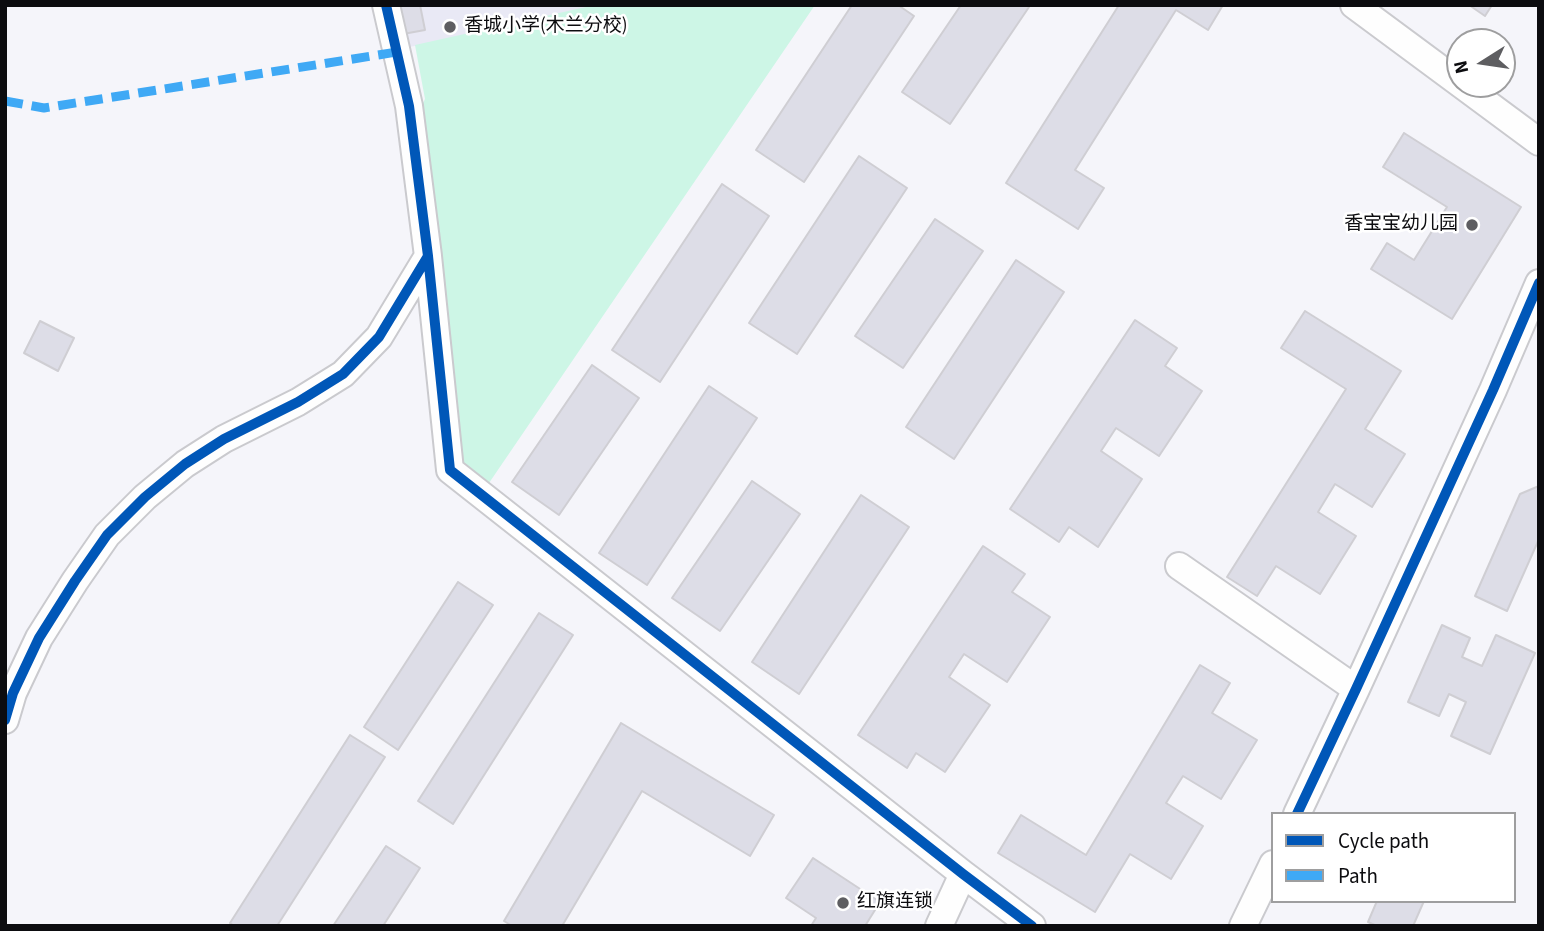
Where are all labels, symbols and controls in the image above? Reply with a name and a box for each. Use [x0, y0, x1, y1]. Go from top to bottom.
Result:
place label: 香城小学(木兰分校) [464, 16, 628, 38]
marker: 香城小学(木兰分校) [442, 19, 458, 35]
north arrow [1446, 28, 1516, 98]
text: N [1447, 58, 1476, 76]
place label: 香宝宝幼儿园 [1344, 214, 1458, 236]
marker: 香宝宝幼儿园 [1464, 217, 1480, 233]
legend [1271, 812, 1516, 903]
text: Cycle path [1338, 826, 1429, 856]
text: Path [1338, 861, 1378, 891]
place label: 红旗连锁 [857, 892, 933, 914]
marker: 红旗连锁 [835, 895, 851, 911]

